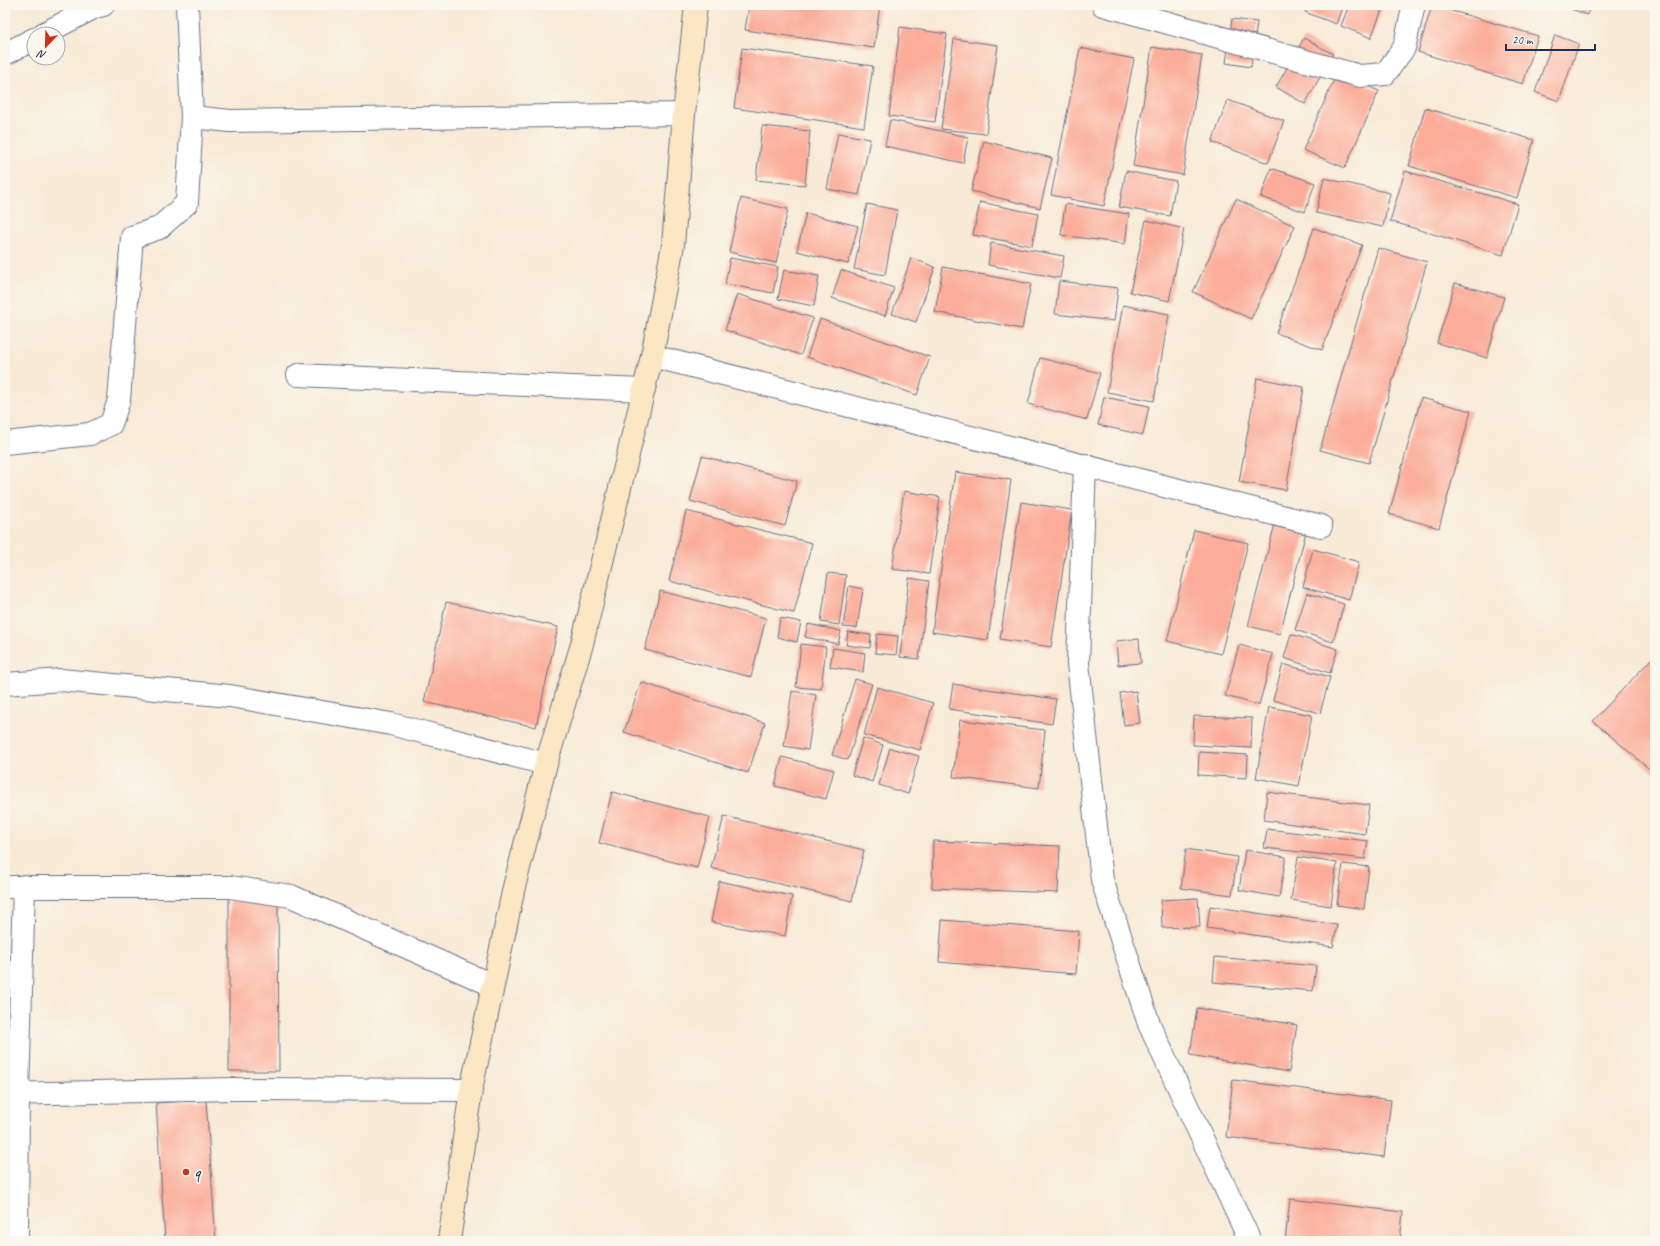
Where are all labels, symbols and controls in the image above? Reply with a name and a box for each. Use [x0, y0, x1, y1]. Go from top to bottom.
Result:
north arrow [26, 26, 66, 66]
scale bar [1506, 26, 1595, 52]
text: 20 m [1512, 32, 1534, 48]
text: N [34, 47, 48, 63]
place label: q [194, 1162, 202, 1183]
marker: q [181, 1167, 191, 1177]

